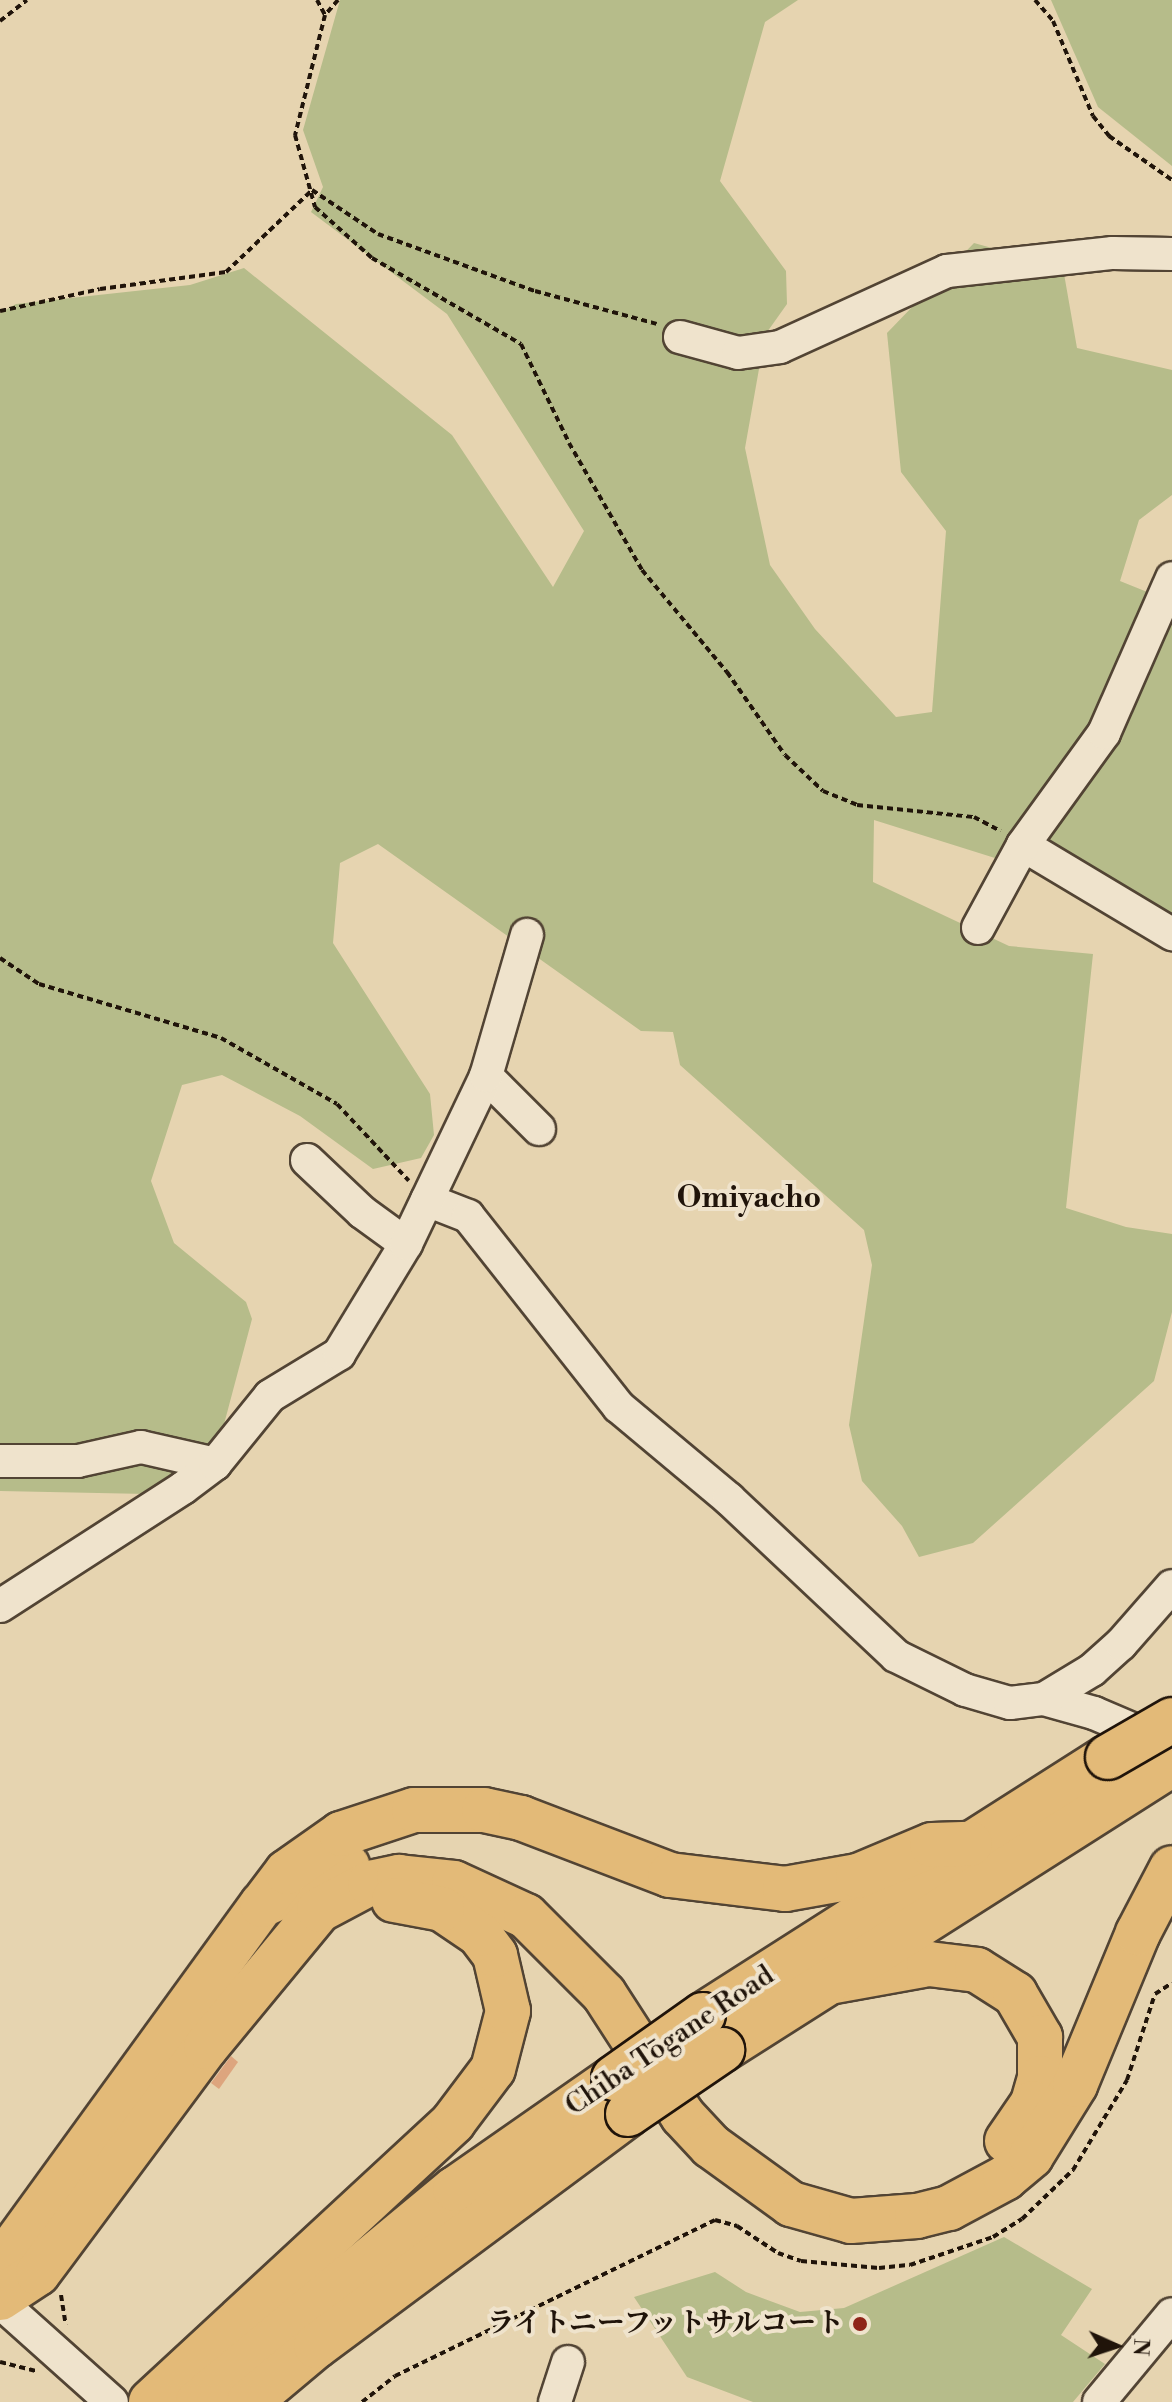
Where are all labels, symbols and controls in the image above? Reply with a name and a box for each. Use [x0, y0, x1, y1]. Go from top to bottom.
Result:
district label: Omiyacho [677, 1180, 821, 1216]
street label: Chiba Tōgane Road [559, 1959, 781, 2123]
north arrow [1076, 2306, 1156, 2386]
place label: ライトニーフットサルコート [480, 2307, 844, 2341]
marker: ライトニーフットサルコート [851, 2315, 869, 2333]
text: N [1127, 2338, 1154, 2357]

